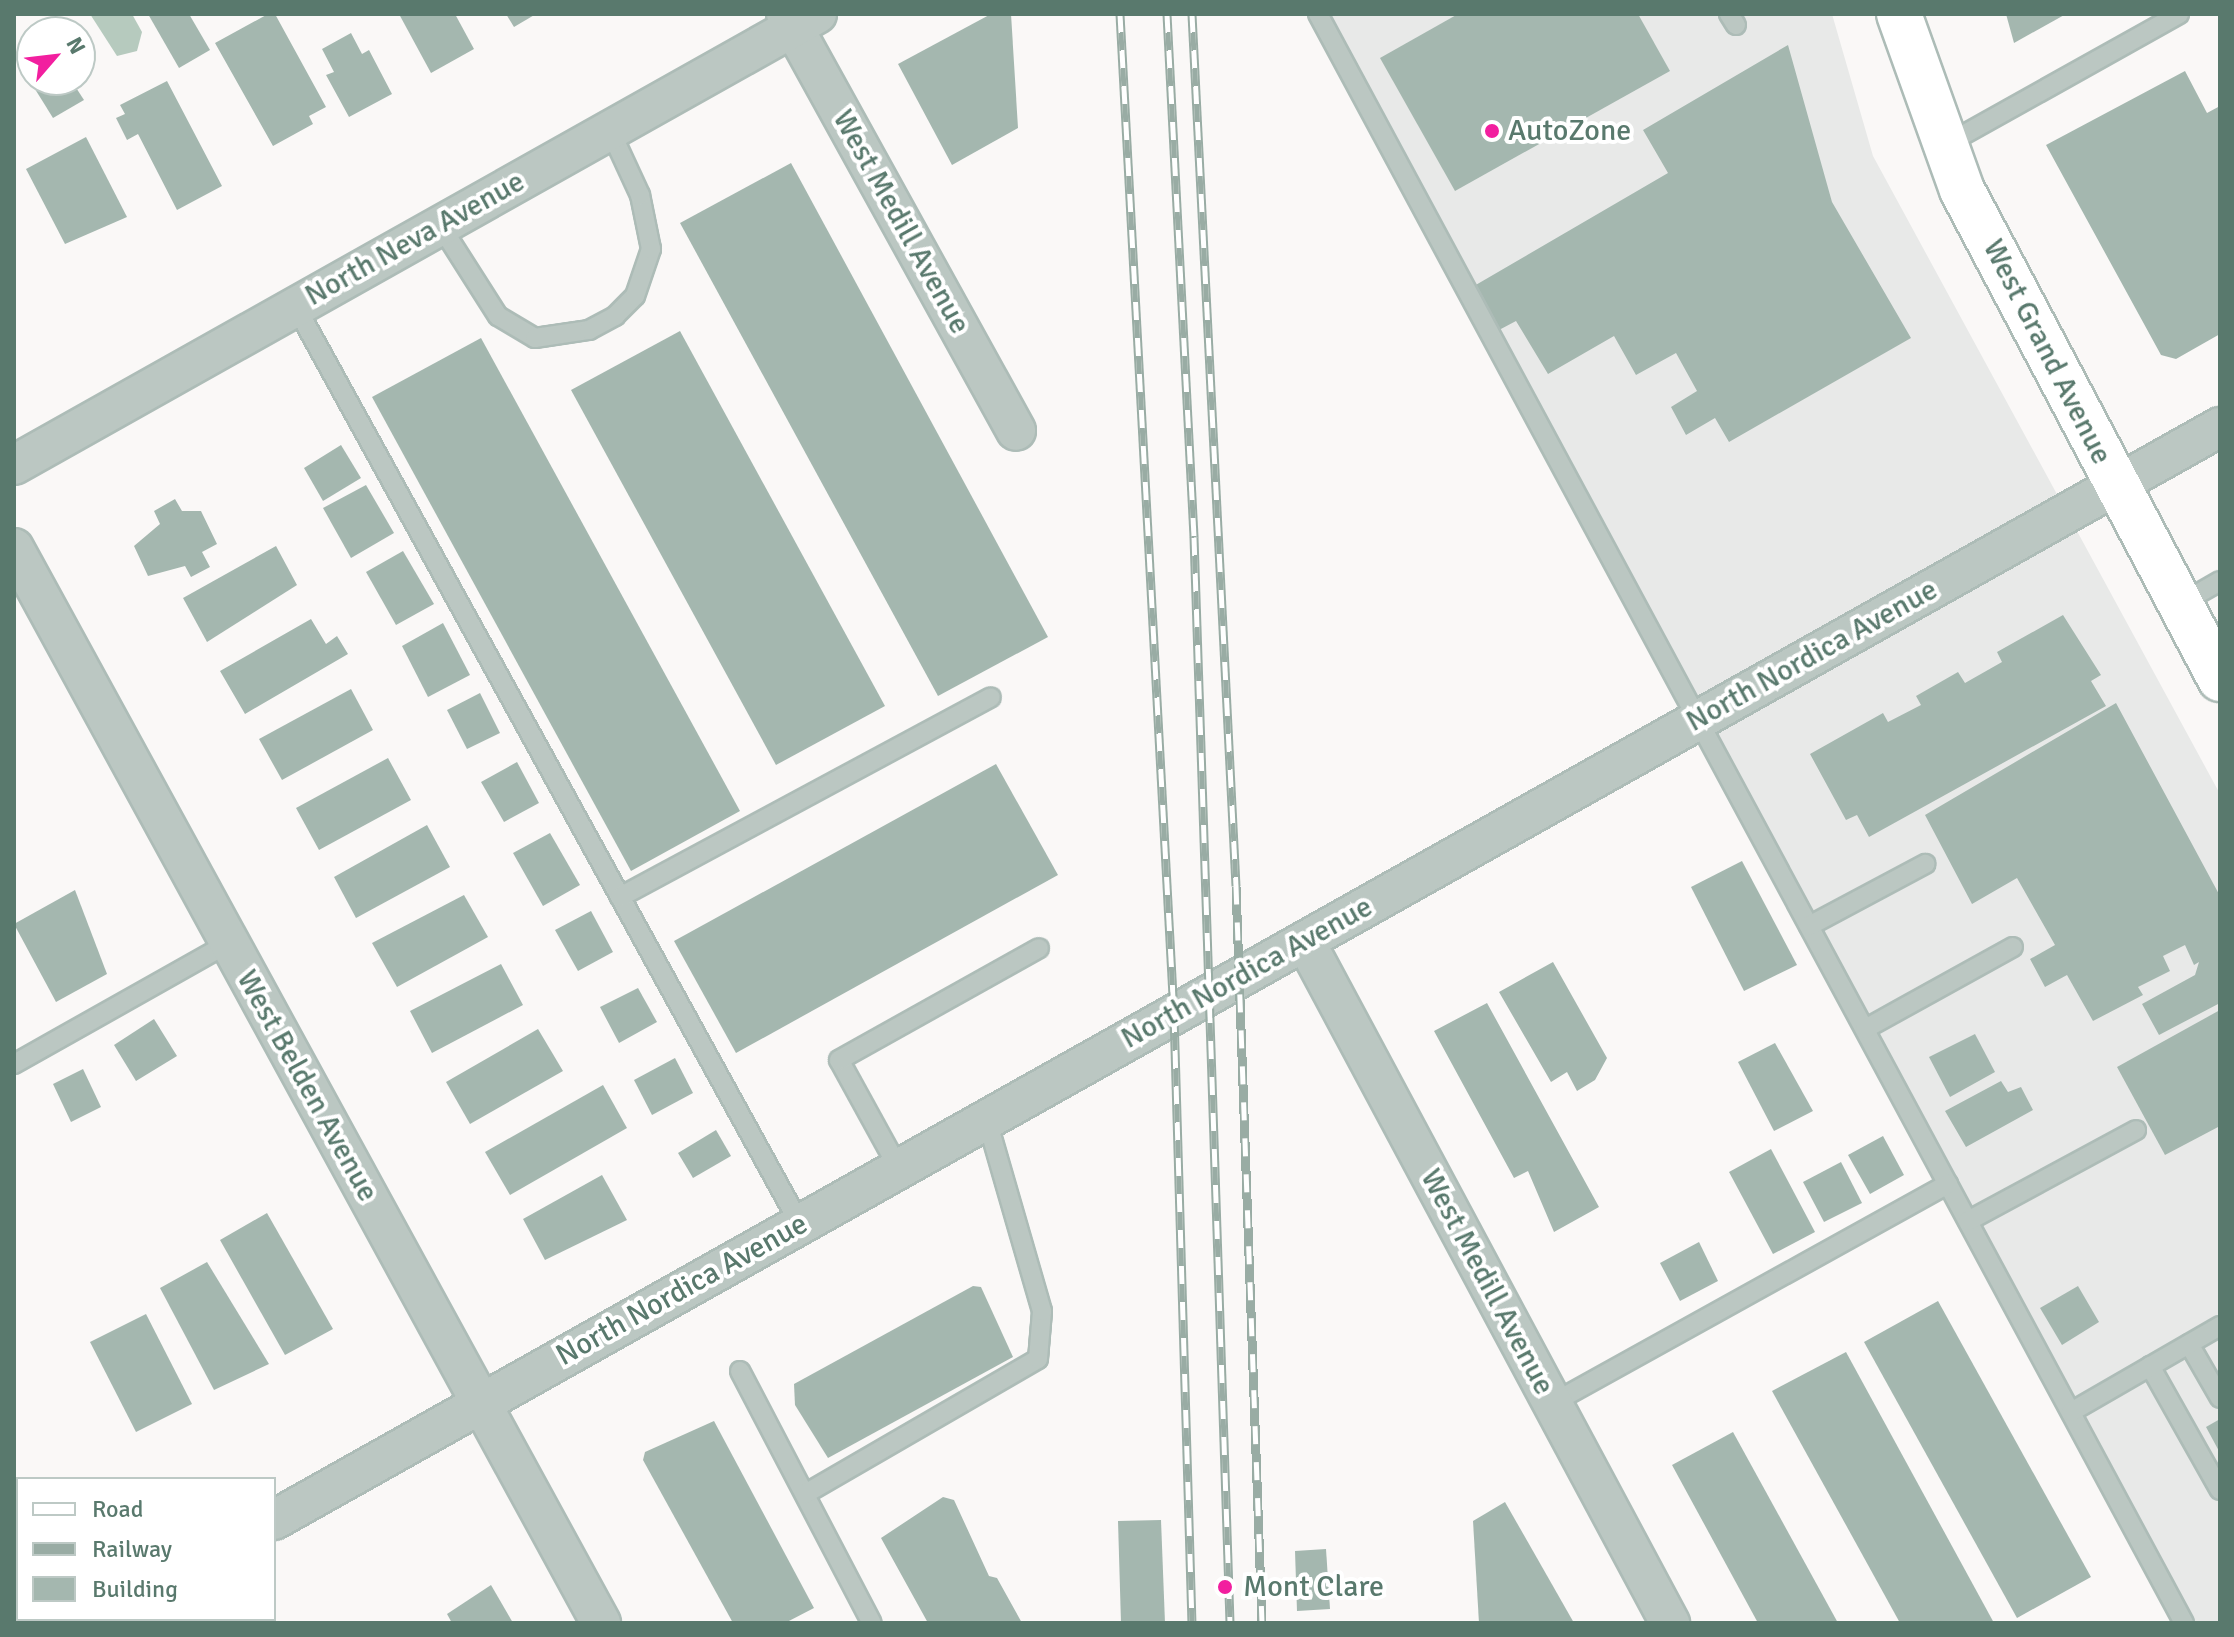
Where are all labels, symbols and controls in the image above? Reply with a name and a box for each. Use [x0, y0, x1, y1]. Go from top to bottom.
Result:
north arrow [16, 16, 96, 96]
text: N [60, 32, 91, 59]
street label: West Medill Avenue [825, 104, 977, 340]
place label: AutoZone [1508, 113, 1631, 149]
marker: AutoZone [1483, 122, 1501, 140]
street label: North Neva Avenue [299, 164, 531, 314]
street label: West Grand Avenue [1975, 234, 2119, 470]
street label: North Nordica Avenue [1680, 572, 1944, 740]
street label: North Nordica Avenue [1115, 889, 1379, 1057]
street label: West Belden Avenue [228, 964, 386, 1208]
street label: West Medill Avenue [1412, 1163, 1562, 1401]
street label: North Nordica Avenue [550, 1206, 814, 1374]
legend [16, 1477, 276, 1621]
text: Road [92, 1494, 143, 1524]
text: Railway [92, 1534, 172, 1564]
place label: Mont Clare [1243, 1569, 1384, 1605]
text: Building [92, 1574, 178, 1604]
marker: Mont Clare [1214, 1576, 1236, 1598]

